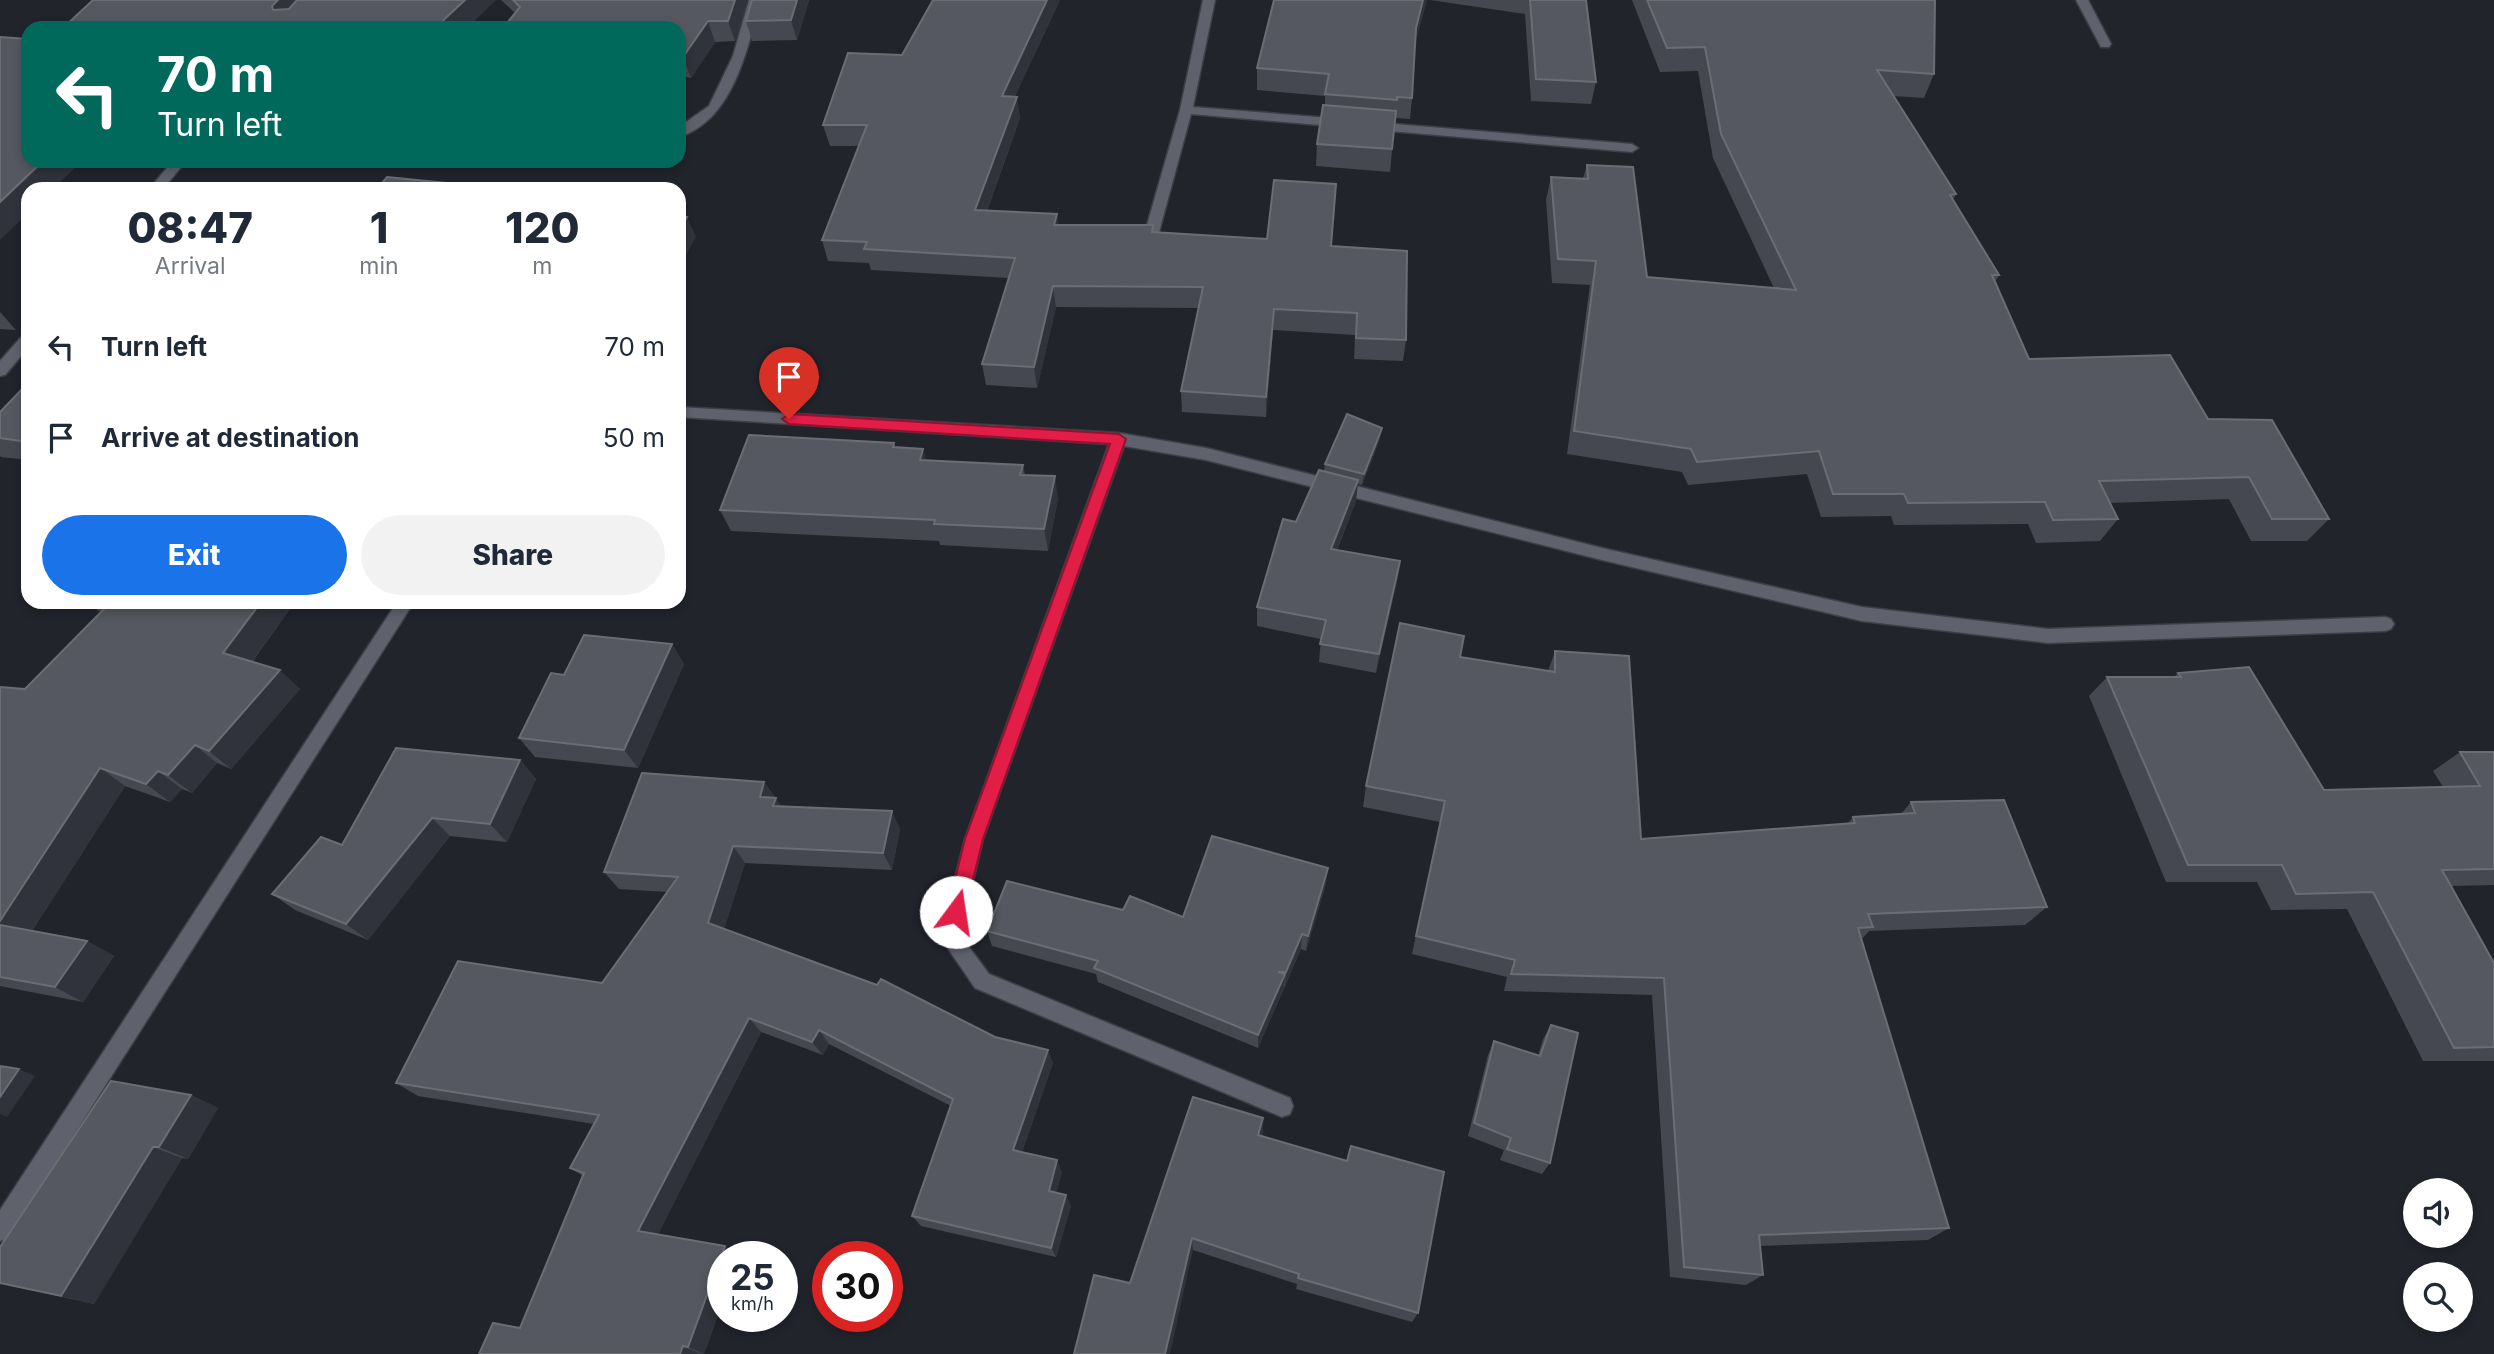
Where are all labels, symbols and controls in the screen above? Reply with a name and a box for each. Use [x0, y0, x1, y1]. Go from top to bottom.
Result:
text: 70 m [157, 45, 274, 104]
icon: left [42, 49, 133, 140]
text: Turn left [157, 105, 282, 144]
text: 08:47 [127, 202, 253, 253]
text: 1 [370, 202, 388, 253]
text: 120 [505, 202, 579, 253]
text: Arrival [155, 252, 226, 280]
text: min [359, 252, 399, 280]
text: m [532, 252, 552, 280]
icon: left [42, 328, 80, 366]
text: Turn left [101, 331, 207, 362]
text: 70 m [604, 331, 665, 362]
pin [759, 347, 819, 419]
icon: arrive [770, 358, 808, 396]
icon: arrive [42, 419, 80, 457]
text: Arrive at destination [101, 422, 360, 453]
text: 50 m [603, 422, 665, 453]
button: Exit [42, 515, 347, 595]
button: Share [361, 515, 665, 595]
position arrow [919, 875, 993, 949]
map controls [2403, 1178, 2473, 1332]
button: sound [2403, 1178, 2473, 1248]
speed limit sign: 30 [812, 1241, 903, 1332]
text: 25 [730, 1256, 775, 1298]
button: search [2403, 1262, 2473, 1332]
text: km/h [731, 1293, 774, 1314]

